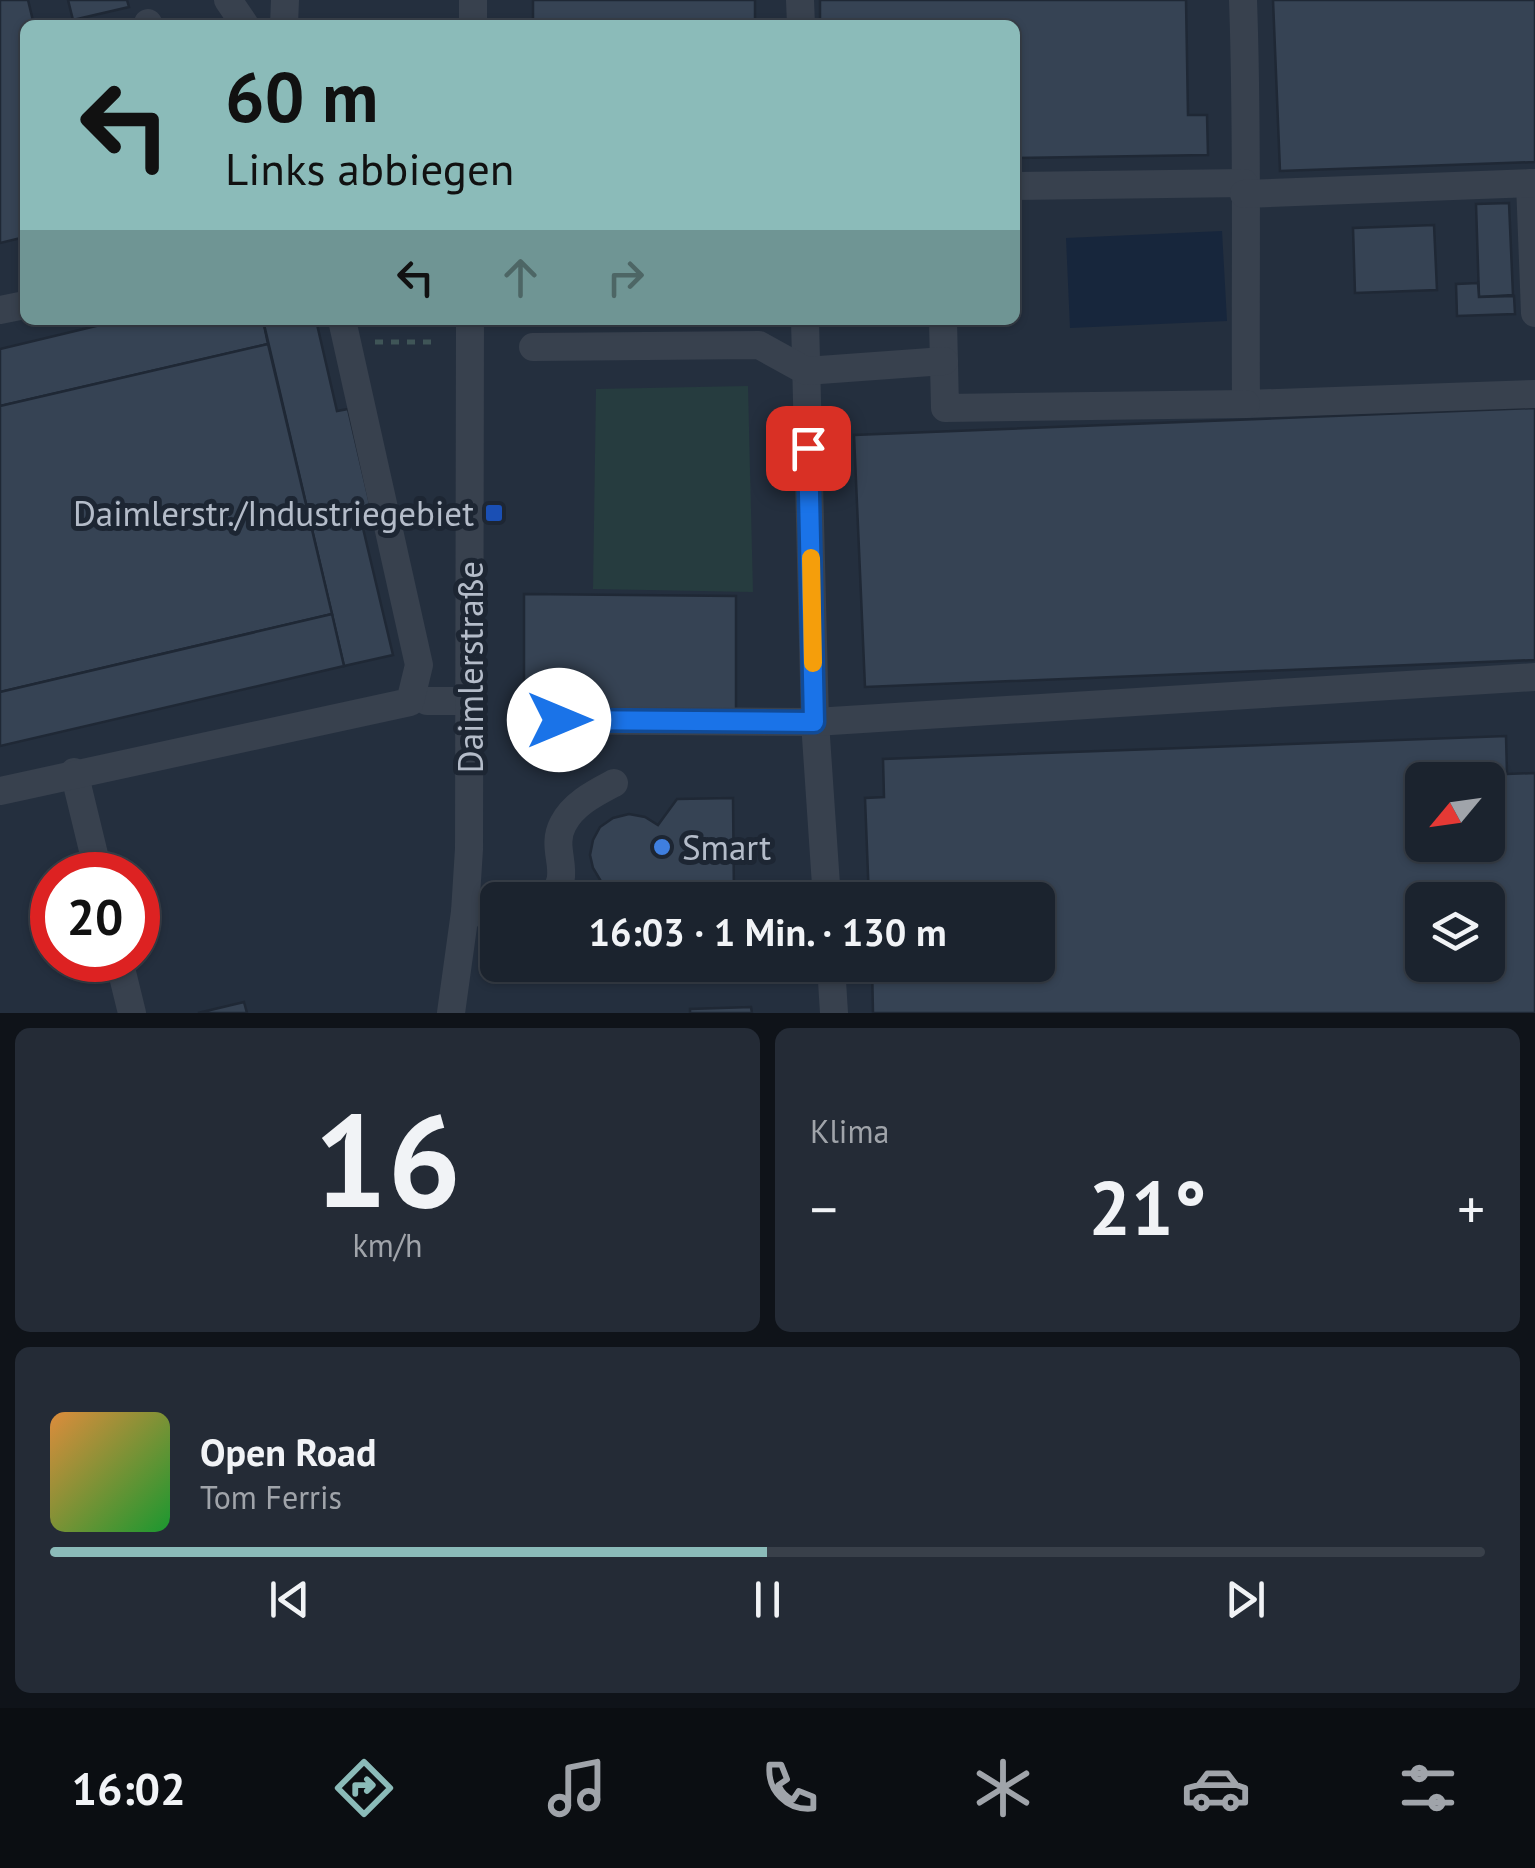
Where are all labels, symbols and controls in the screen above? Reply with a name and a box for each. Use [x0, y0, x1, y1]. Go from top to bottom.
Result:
text: 60 m [225, 51, 378, 141]
icon: left [60, 60, 190, 190]
text: Links abbiegen [225, 139, 514, 197]
icon: left [388, 250, 443, 305]
icon: ahead [493, 250, 548, 305]
icon: right [598, 250, 653, 305]
pin [766, 406, 851, 491]
icon: arrive [781, 421, 836, 476]
place label: Daimlerstr./Industriegebiet [73, 490, 474, 536]
marker: Daimlerstr./Industriegebiet [483, 502, 505, 524]
street label: Daimlerstraße [447, 561, 493, 773]
position arrow [507, 668, 611, 772]
north arrow [1405, 762, 1505, 862]
map controls [1405, 762, 1505, 982]
place label: Smart [682, 824, 771, 870]
marker: Smart [651, 836, 673, 858]
speed limit sign: 20 [30, 852, 160, 982]
button: layers [1405, 882, 1505, 982]
text: 16:03 · 1 Min. · 130 m [588, 907, 947, 956]
text: 16 [314, 1075, 461, 1243]
text: Klima [810, 1110, 889, 1152]
text: 21° [1089, 1159, 1206, 1256]
text: − [810, 1173, 838, 1244]
text: + [1457, 1173, 1485, 1244]
text: km/h [352, 1224, 423, 1266]
text: Open Road [200, 1427, 376, 1476]
text: Tom Ferris [200, 1476, 342, 1518]
icon: previous [262, 1572, 317, 1627]
icon: pause [740, 1572, 795, 1627]
icon: next [1218, 1572, 1273, 1627]
icon: directions [329, 1753, 399, 1823]
icon: music [542, 1753, 612, 1823]
icon: phone [755, 1753, 825, 1823]
icon: climate [968, 1753, 1038, 1823]
icon: car [1181, 1753, 1251, 1823]
icon: filters [1393, 1753, 1463, 1823]
text: 16:02 [71, 1759, 186, 1817]

